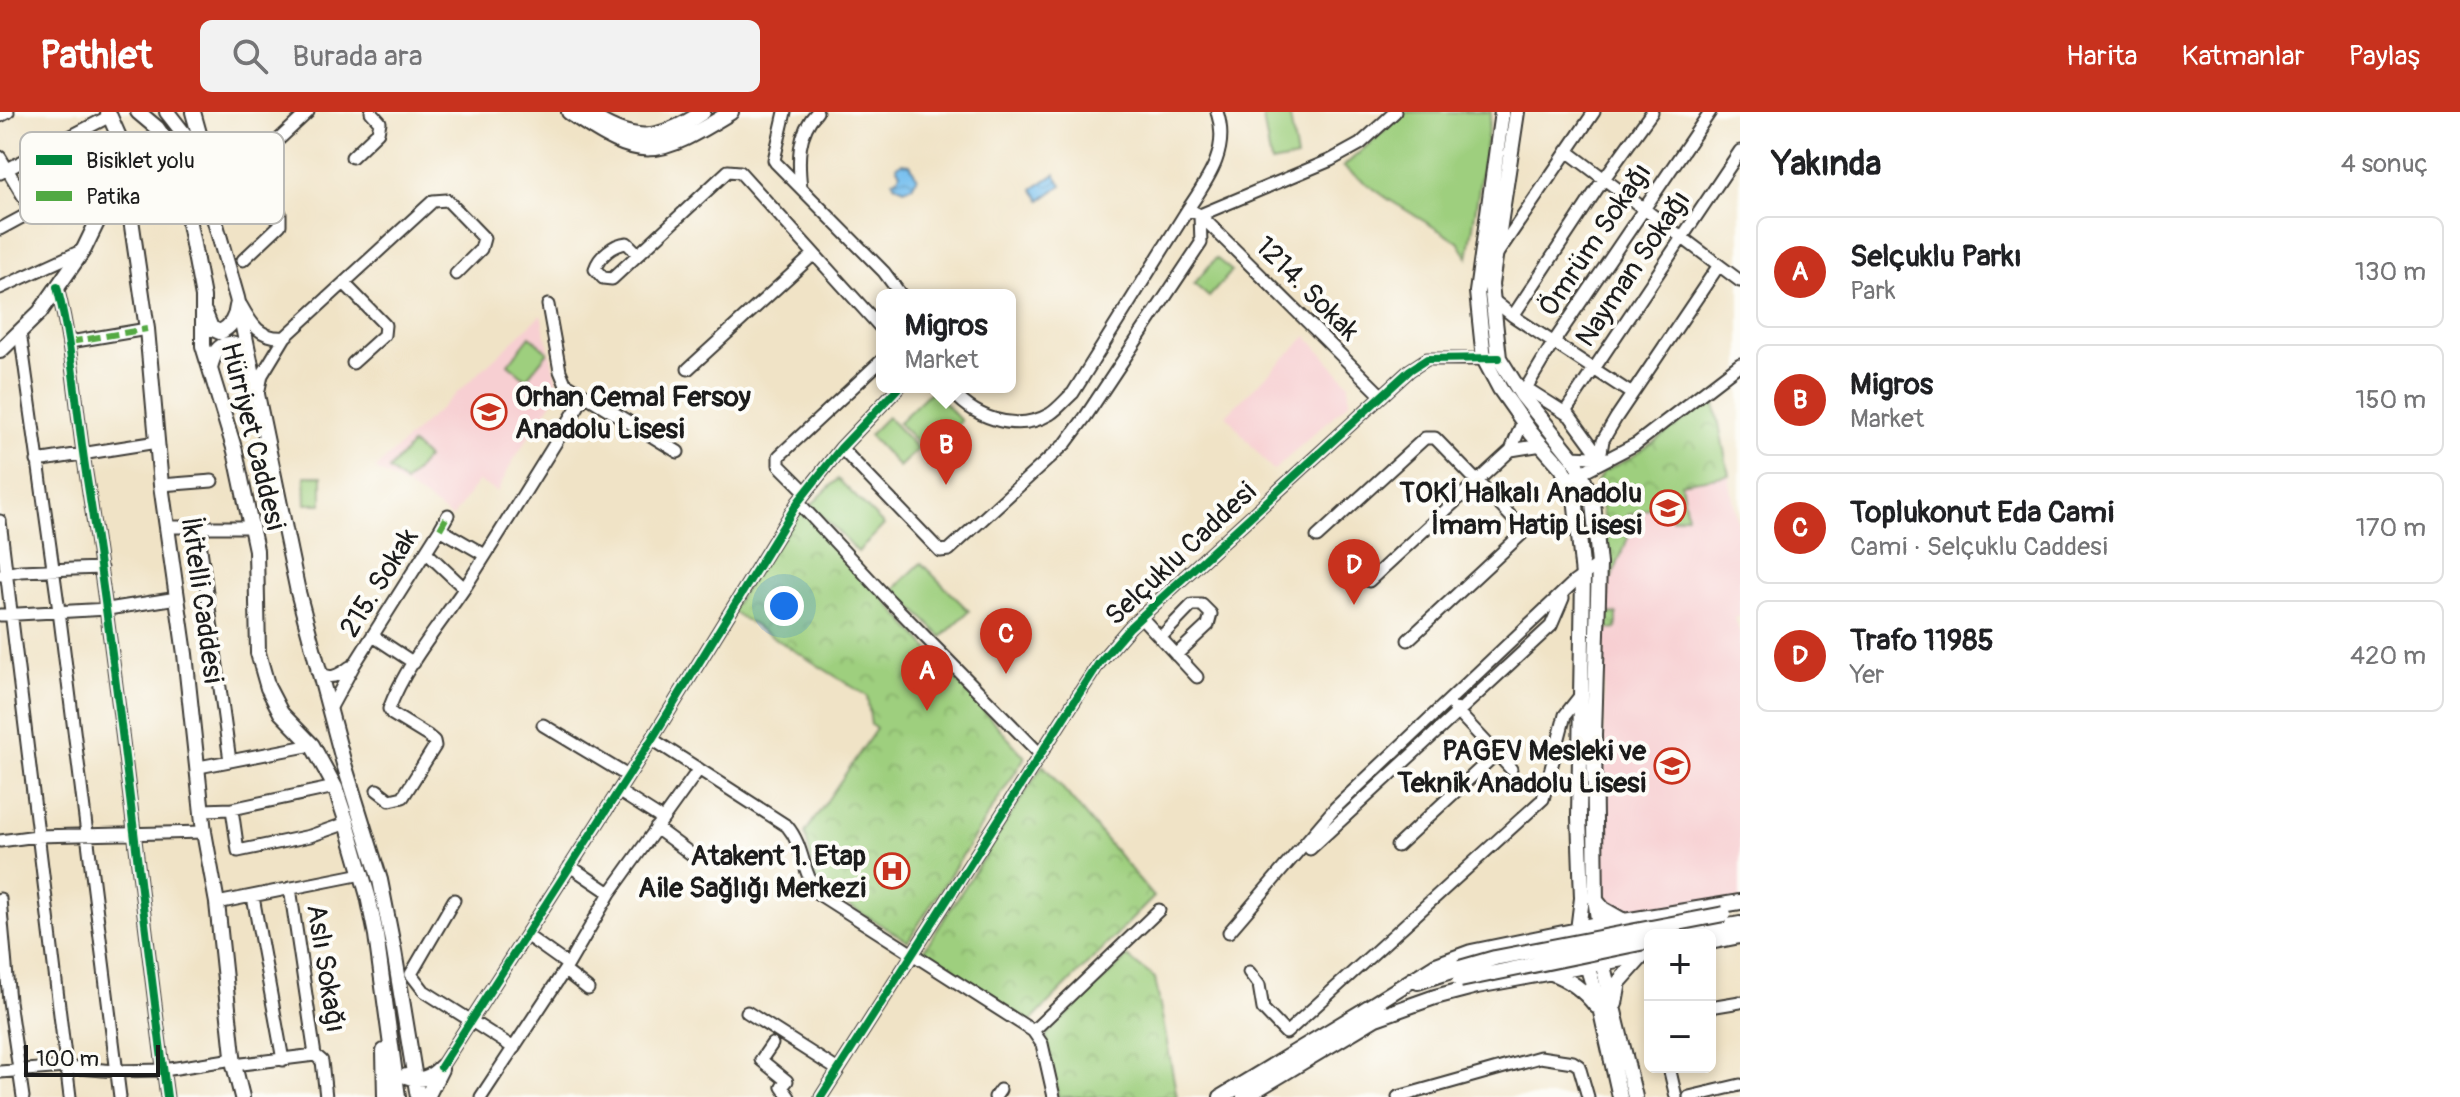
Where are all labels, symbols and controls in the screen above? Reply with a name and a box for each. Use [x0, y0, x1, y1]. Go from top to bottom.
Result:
search box [200, 20, 760, 92]
text: Pathlet [40, 32, 152, 80]
icon: search [228, 34, 272, 78]
text: Burada ara [292, 38, 423, 75]
text: Harita [2066, 39, 2138, 74]
text: Katmanlar [2182, 39, 2304, 74]
text: Paylaş [2348, 39, 2420, 74]
legend [20, 132, 284, 224]
text: Yakında [1772, 143, 1881, 186]
text: Bisiklet yolu [86, 147, 195, 175]
text: 4 sonuç [2341, 148, 2428, 180]
street label: Ömrüm Sokağı [1531, 157, 1659, 323]
text: Patika [86, 183, 140, 211]
street label: Nayman Sokağı [1568, 184, 1698, 354]
street label: 1214. Sokak [1247, 229, 1367, 349]
text: Selçuklu Parkı [1850, 238, 2022, 275]
text: A [1792, 256, 1808, 288]
text: 130 m [2355, 256, 2426, 288]
text: Park [1850, 275, 1896, 307]
popup [876, 289, 1016, 393]
text: Migros [904, 307, 988, 344]
street label: Hürriyet Caddesi [212, 339, 293, 534]
text: Market [904, 344, 979, 376]
text: Migros [1850, 366, 1933, 403]
place label: Orhan Cemal Fersoy Anadolu Lisesi [515, 380, 751, 447]
text: B [1793, 384, 1807, 416]
text: 150 m [2355, 384, 2426, 416]
school or university icon: Orhan Cemal Fersoy Anadolu Lisesi [470, 393, 508, 431]
text: Market [1850, 403, 1924, 435]
pin: B [920, 419, 972, 485]
street label: Selçuklu Caddesi [1098, 475, 1264, 633]
place label: TOKİ Halkalı Anadolu İmam Hatip Lisesi [1398, 476, 1643, 543]
school or university icon: TOKİ Halkalı Anadolu İmam Hatip Lisesi [1649, 489, 1687, 527]
text: Toplukonut Eda Cami [1850, 494, 2114, 531]
text: C [1792, 512, 1808, 544]
text: 170 m [2356, 512, 2426, 544]
street label: İkitelli Caddesi [173, 515, 231, 686]
street label: 215. Sokak [332, 522, 427, 644]
text: Cami · Selçuklu Caddesi [1850, 531, 2108, 563]
pin: D [1328, 539, 1380, 605]
your location [764, 586, 804, 626]
pin: C [980, 608, 1032, 674]
text: Trafo 11985 [1850, 622, 1994, 659]
text: D [1792, 640, 1808, 672]
text: 420 m [2350, 640, 2426, 672]
pin: A [901, 645, 953, 711]
text: Yer [1850, 659, 1884, 691]
place label: PAGEV Mesleki ve Teknik Anadolu Lisesi [1396, 734, 1647, 801]
school or university icon: PAGEV Mesleki ve Teknik Anadolu Lisesi [1653, 747, 1691, 785]
place label: Atakent 1. Etap Aile Sağlığı Merkezi [638, 839, 867, 906]
hospital icon: Atakent 1. Etap Aile Sağlığı Merkezi [873, 852, 911, 890]
street label: Aslı Sokağı [298, 902, 353, 1035]
map controls [1644, 929, 1716, 1073]
button: + [1644, 929, 1716, 1001]
button: − [1644, 1001, 1716, 1073]
scale bar [24, 1041, 160, 1077]
text: 100 m [36, 1045, 99, 1073]

